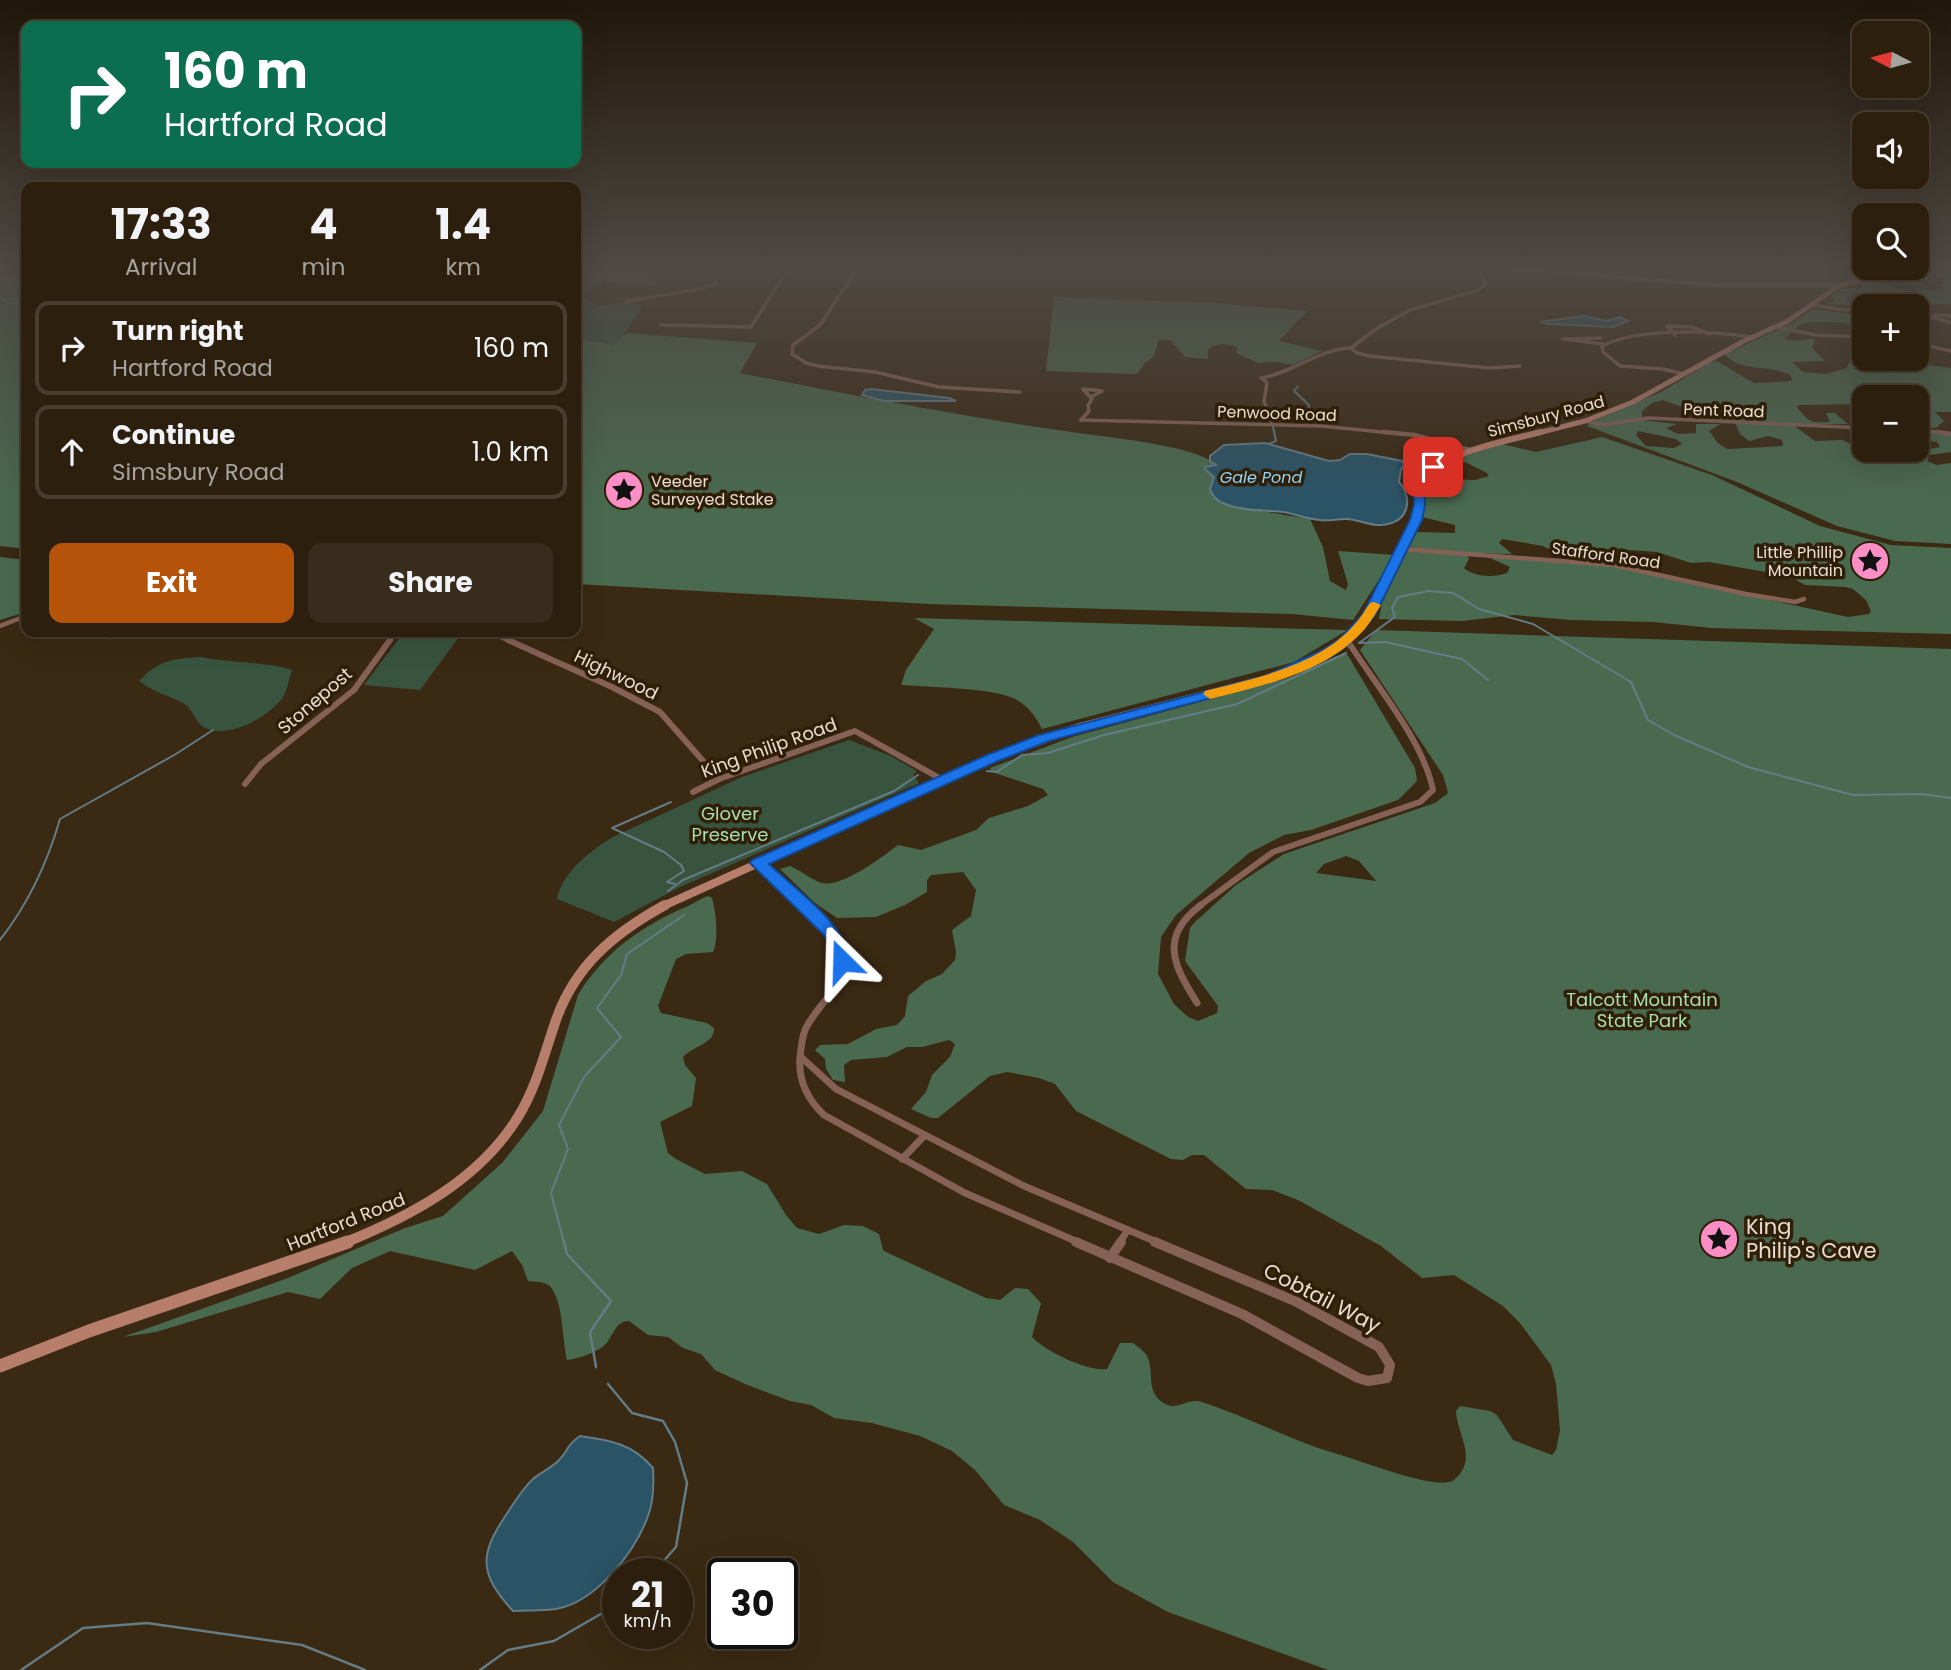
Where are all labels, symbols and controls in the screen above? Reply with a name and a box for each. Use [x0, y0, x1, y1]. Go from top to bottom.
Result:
north arrow [1852, 21, 1928, 98]
map controls [1852, 21, 1929, 462]
text: 160 m [164, 37, 308, 105]
icon: right [49, 49, 140, 140]
text: Hartford Road [164, 102, 388, 147]
button: sound [1852, 112, 1929, 189]
text: 17:33 [111, 195, 212, 254]
text: 4 [309, 195, 338, 254]
text: 1.4 [435, 195, 491, 254]
button: search [1852, 203, 1929, 280]
text: Arrival [125, 251, 197, 283]
text: min [301, 251, 346, 283]
text: km [445, 251, 481, 283]
button: + [1852, 294, 1929, 371]
text: Turn right [112, 313, 244, 349]
icon: right [53, 329, 91, 367]
text: 160 m [474, 330, 549, 366]
text: Hartford Road [112, 352, 273, 384]
button: − [1852, 385, 1929, 462]
street label: Simsbury Road [1485, 390, 1607, 443]
street label: Pent Road [1683, 398, 1765, 423]
street label: Penwood Road [1217, 400, 1337, 427]
text: Continue [112, 417, 235, 453]
icon: ahead [53, 433, 91, 471]
text: 1.0 km [472, 434, 549, 470]
pin [1403, 437, 1463, 497]
icon: arrive [1414, 448, 1452, 486]
text: Simsbury Road [112, 456, 285, 488]
water label: Gale Pond [1220, 466, 1302, 489]
place icon: Veeder Surveyed Stake [603, 469, 645, 511]
place label: Veeder Surveyed Stake [651, 470, 774, 511]
street label: Stafford Road [1550, 536, 1662, 575]
place icon: Little Phillip Mountain [1849, 540, 1891, 582]
place label: Little Phillip Mountain [1756, 541, 1843, 582]
button: Exit [49, 543, 294, 623]
button: Share [308, 543, 553, 623]
street label: Highwood [570, 643, 662, 706]
street label: Stonepost [272, 661, 357, 740]
street label: King Philip Road [697, 711, 840, 784]
park label: Glover Preserve [692, 801, 768, 847]
position arrow [805, 924, 879, 998]
park label: Talcott Mountain State Park [1566, 987, 1718, 1033]
street label: Hartford Road [283, 1186, 409, 1257]
place label: King Philip's Cave [1746, 1212, 1876, 1265]
place icon: King Philip's Cave [1698, 1218, 1740, 1260]
street label: Cobtail Way [1259, 1256, 1386, 1340]
speed limit sign: 30 [707, 1558, 798, 1649]
text: 21 [631, 1570, 664, 1619]
text: km/h [624, 1608, 671, 1633]

